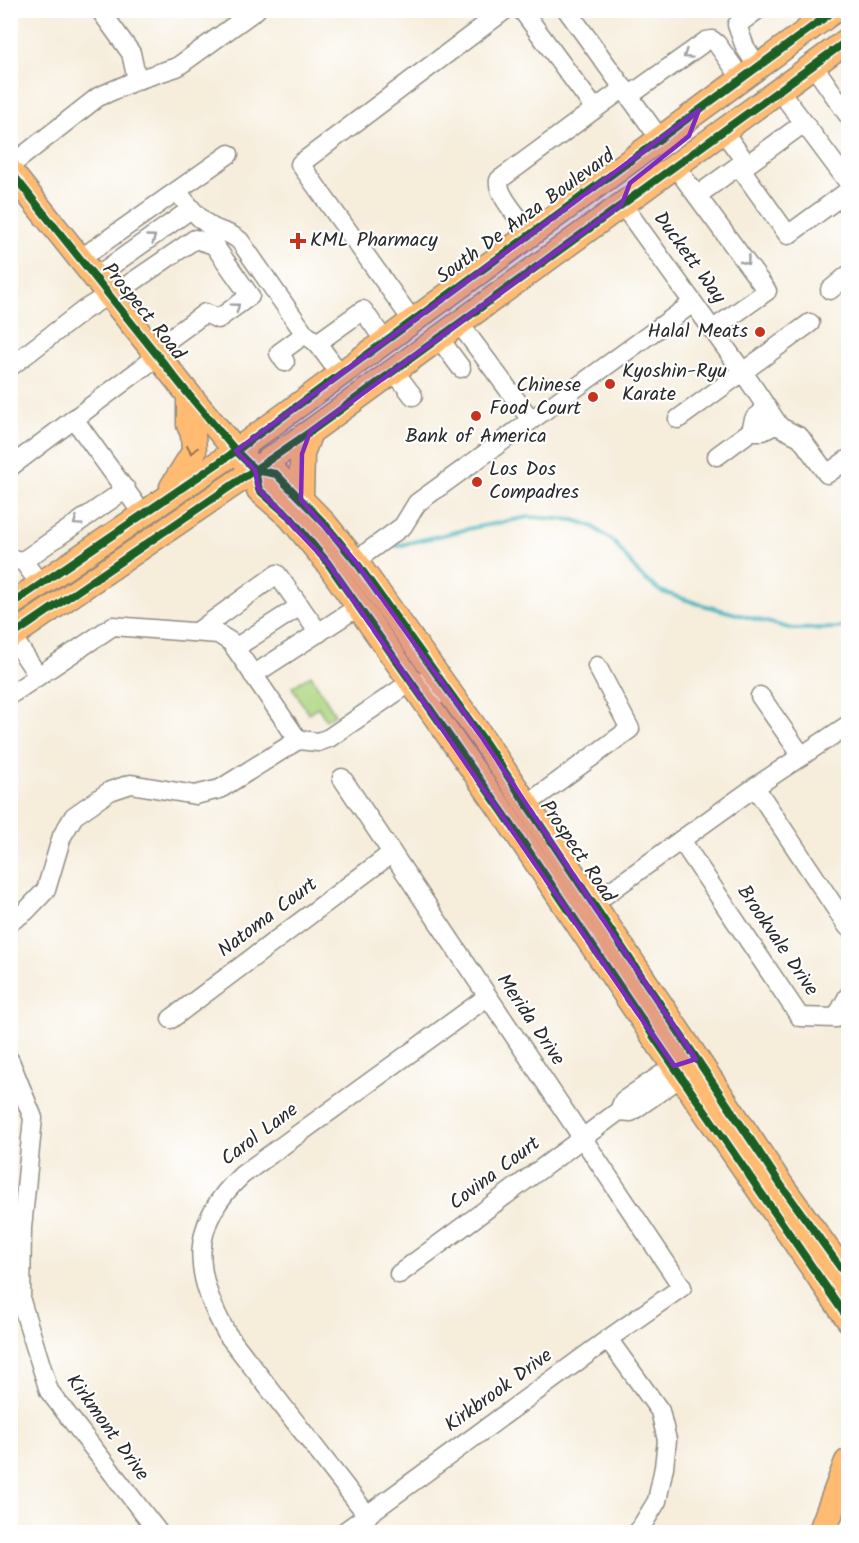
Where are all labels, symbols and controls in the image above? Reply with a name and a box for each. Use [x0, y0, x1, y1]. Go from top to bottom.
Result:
one-way arrow [682, 48, 693, 59]
street label: South De Anza Boulevard [430, 140, 623, 293]
street label: Duckett Way [644, 205, 734, 311]
place label: KML Pharmacy [310, 225, 438, 257]
one-way arrow [146, 234, 157, 245]
marker: KML Pharmacy [291, 234, 305, 248]
one-way arrow [738, 255, 749, 266]
street label: Prospect Road [93, 256, 193, 369]
one-way arrow [229, 303, 240, 314]
place label: Halal Meats [648, 316, 748, 348]
marker: Halal Meats [753, 325, 767, 339]
place label: Kyoshin-Ryu Karate [622, 356, 727, 411]
place label: Chinese Food Court [489, 370, 581, 425]
marker: Kyoshin-Ryu Karate [603, 377, 617, 391]
marker: Chinese Food Court [586, 390, 600, 404]
marker: Bank of America [469, 409, 483, 423]
place label: Bank of America [405, 421, 547, 453]
one-way arrow [186, 445, 199, 455]
place label: Los Dos Compadres [489, 454, 579, 509]
marker: Los Dos Compadres [470, 475, 484, 489]
one-way arrow [73, 515, 84, 526]
street label: Prospect Road [531, 794, 624, 911]
street label: Natoma Court [211, 870, 325, 966]
street label: Brookvale Drive [728, 879, 826, 1003]
street label: Merida Drive [487, 967, 573, 1073]
street label: Carol Lane [214, 1095, 306, 1175]
street label: Covina Court [443, 1129, 548, 1219]
street label: Kirkbrook Drive [438, 1341, 560, 1441]
street label: Kirkmont Drive [57, 1368, 157, 1488]

